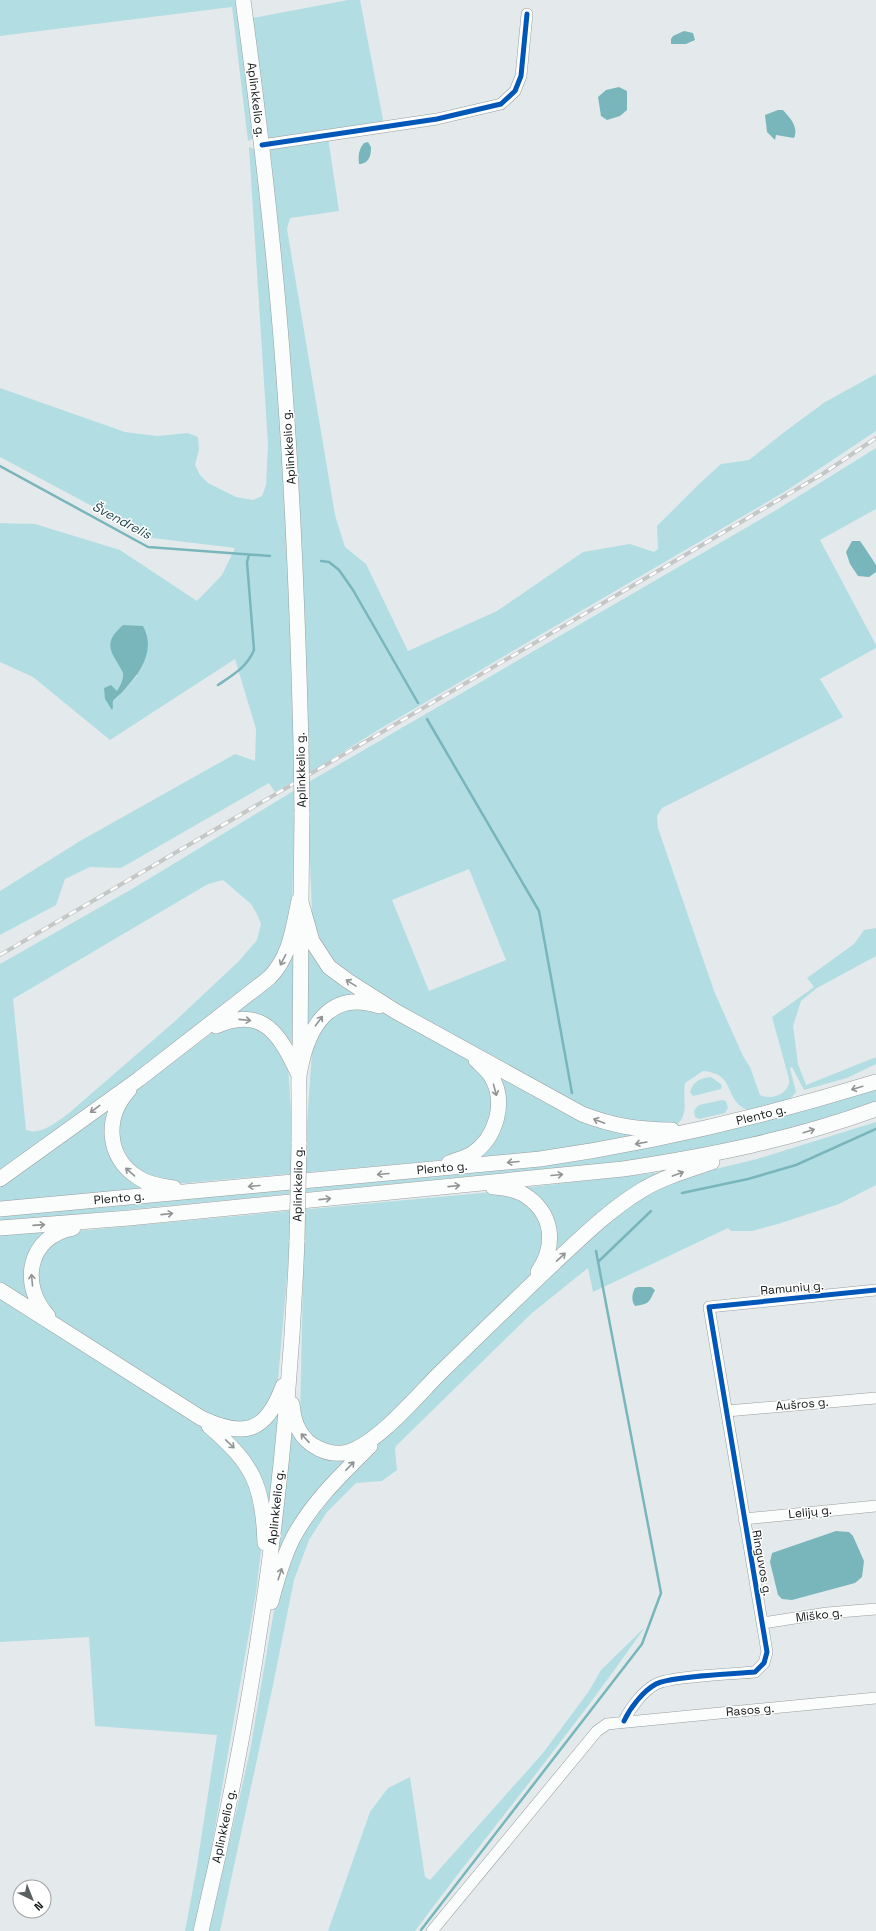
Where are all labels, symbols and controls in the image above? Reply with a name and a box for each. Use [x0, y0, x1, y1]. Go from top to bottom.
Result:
street label: Aplinkkelio g. [243, 62, 269, 138]
street label: Aplinkkelio g. [278, 409, 300, 485]
water label: Švendrelis [89, 498, 155, 544]
street label: Aplinkkelio g. [292, 732, 310, 808]
one-way arrow [279, 954, 286, 966]
one-way arrow [345, 979, 356, 987]
one-way arrow [238, 1016, 251, 1023]
one-way arrow [314, 1016, 323, 1027]
one-way arrow [492, 1083, 500, 1096]
one-way arrow [850, 1085, 863, 1092]
street label: Plento g. [734, 1101, 788, 1129]
one-way arrow [90, 1105, 101, 1113]
one-way arrow [593, 1116, 605, 1124]
one-way arrow [802, 1127, 815, 1134]
one-way arrow [635, 1139, 648, 1147]
street label: Aplinkkelio g. [289, 1146, 307, 1222]
street label: Plento g. [416, 1158, 468, 1178]
one-way arrow [507, 1158, 520, 1165]
one-way arrow [125, 1167, 136, 1176]
one-way arrow [377, 1170, 390, 1177]
one-way arrow [671, 1170, 683, 1178]
one-way arrow [550, 1171, 563, 1179]
one-way arrow [248, 1182, 261, 1189]
one-way arrow [447, 1182, 460, 1190]
street label: Plento g. [93, 1188, 145, 1208]
one-way arrow [318, 1195, 331, 1203]
one-way arrow [160, 1211, 173, 1218]
one-way arrow [32, 1222, 45, 1229]
one-way arrow [556, 1252, 566, 1261]
one-way arrow [28, 1274, 35, 1287]
street label: Ramunių g. [760, 1277, 824, 1299]
street label: Aušros g. [775, 1394, 829, 1414]
one-way arrow [301, 1433, 310, 1443]
one-way arrow [225, 1439, 235, 1449]
one-way arrow [345, 1461, 354, 1471]
street label: Aplinkkelio g. [264, 1469, 288, 1545]
street label: Lelijų g. [787, 1502, 833, 1522]
street label: Ringuvos g. [748, 1529, 776, 1597]
one-way arrow [276, 1568, 284, 1580]
street label: Miško g. [795, 1604, 843, 1626]
street label: Rasos g. [725, 1700, 775, 1720]
street label: Aplinkkelio g. [208, 1787, 240, 1865]
north arrow [12, 1879, 52, 1919]
text: N [31, 1899, 46, 1914]

